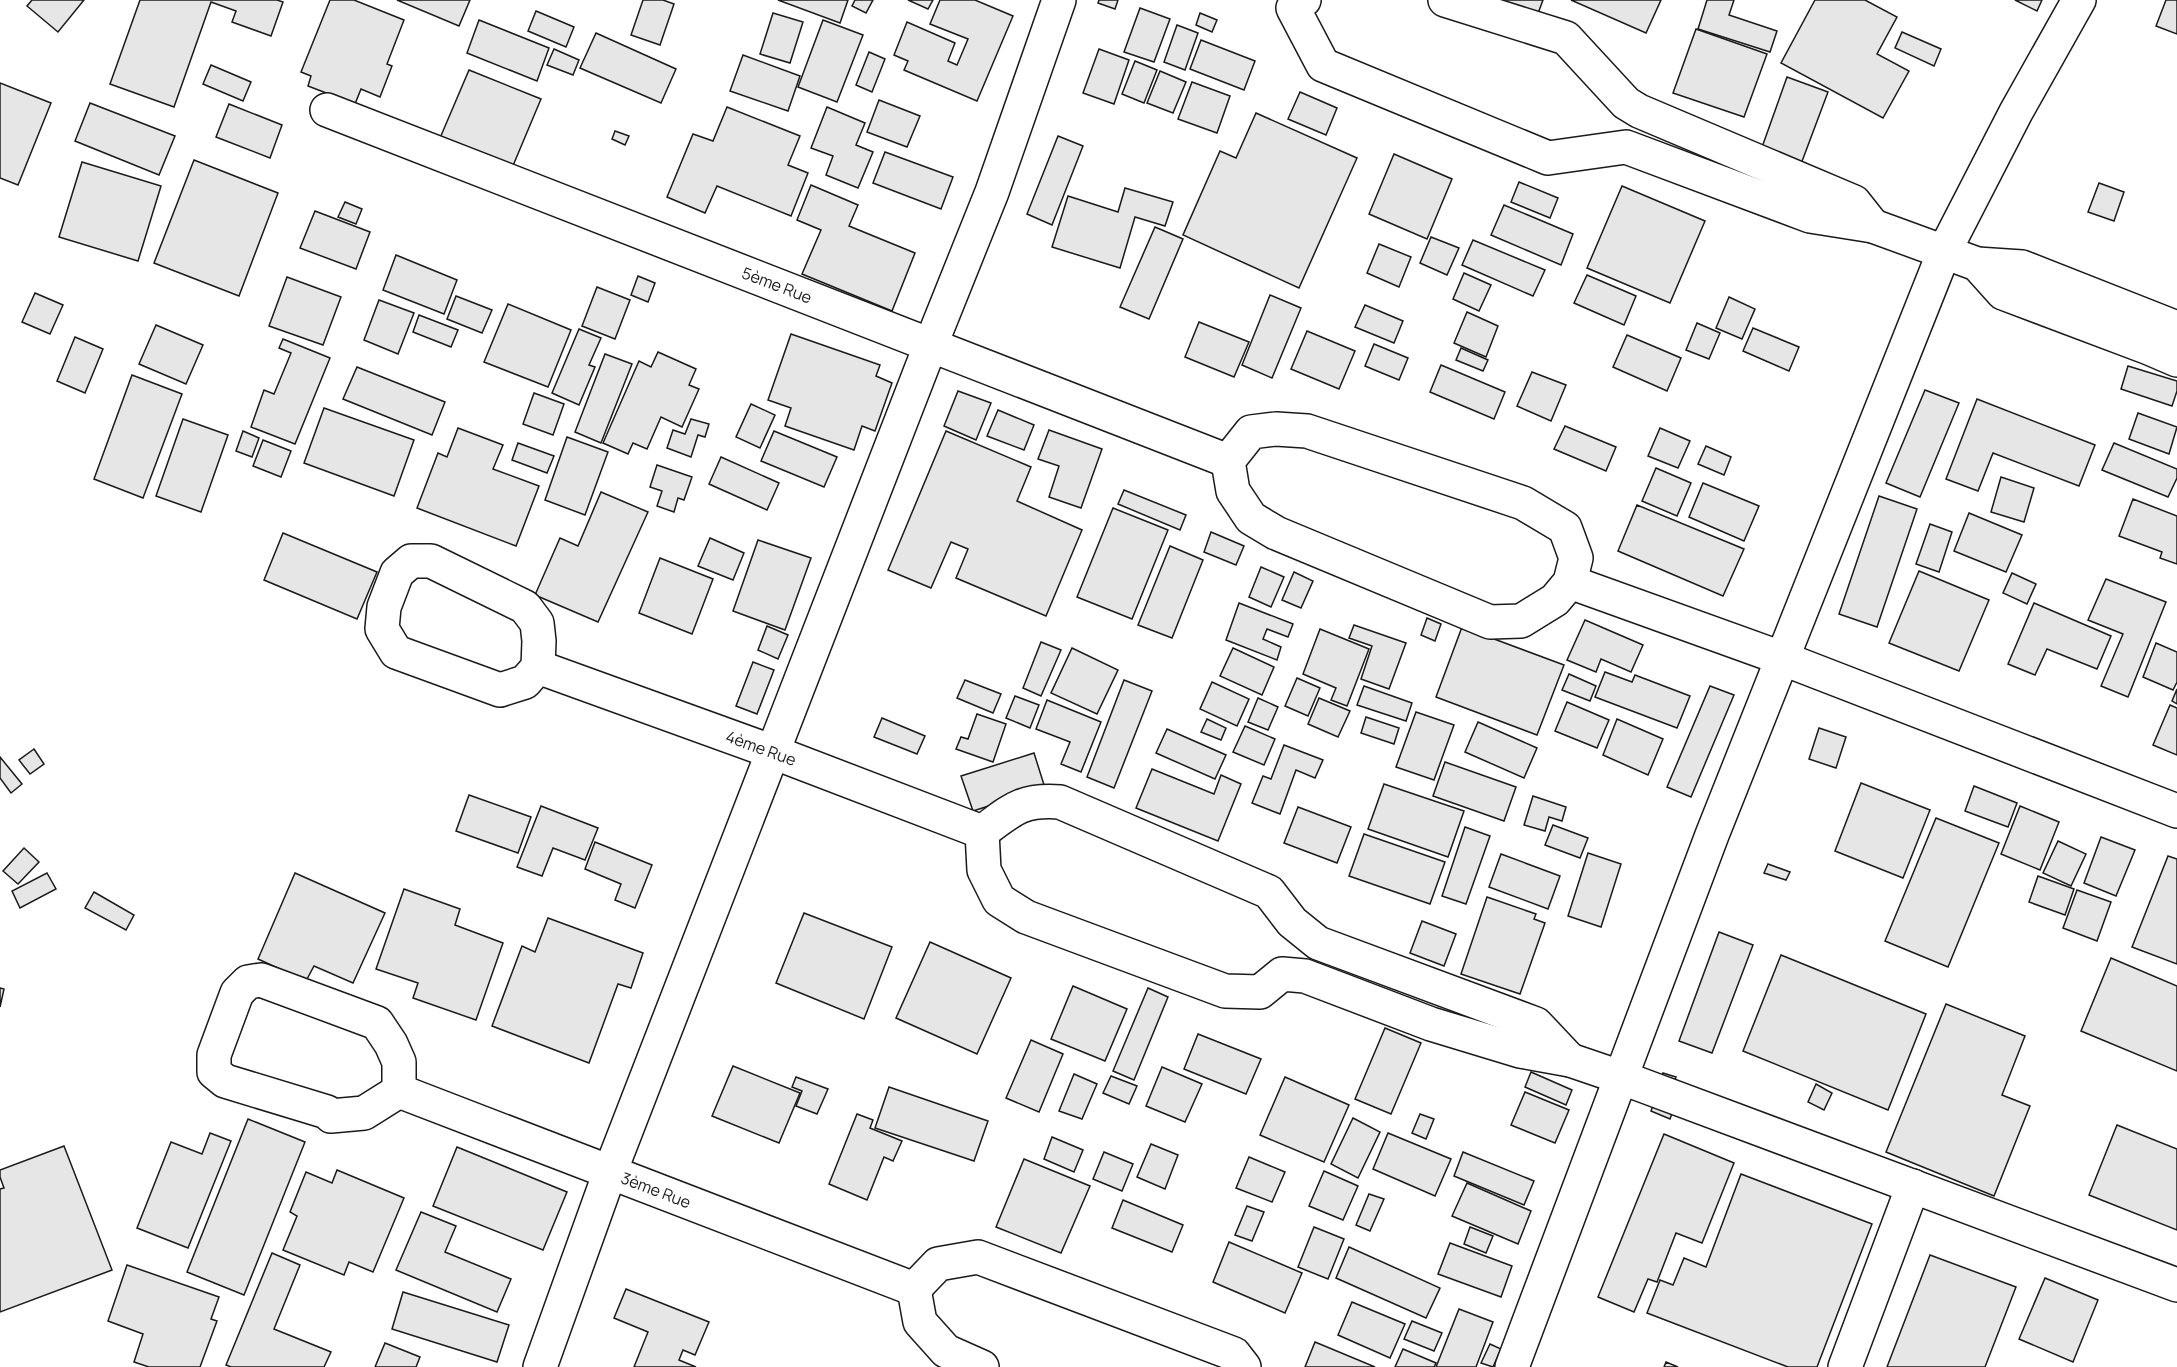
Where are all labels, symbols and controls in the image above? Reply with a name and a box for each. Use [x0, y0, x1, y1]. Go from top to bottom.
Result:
street label: 5ème Rue [739, 262, 815, 308]
street label: 4ème Rue [723, 725, 799, 771]
street label: 3ème Rue [618, 1167, 694, 1213]

